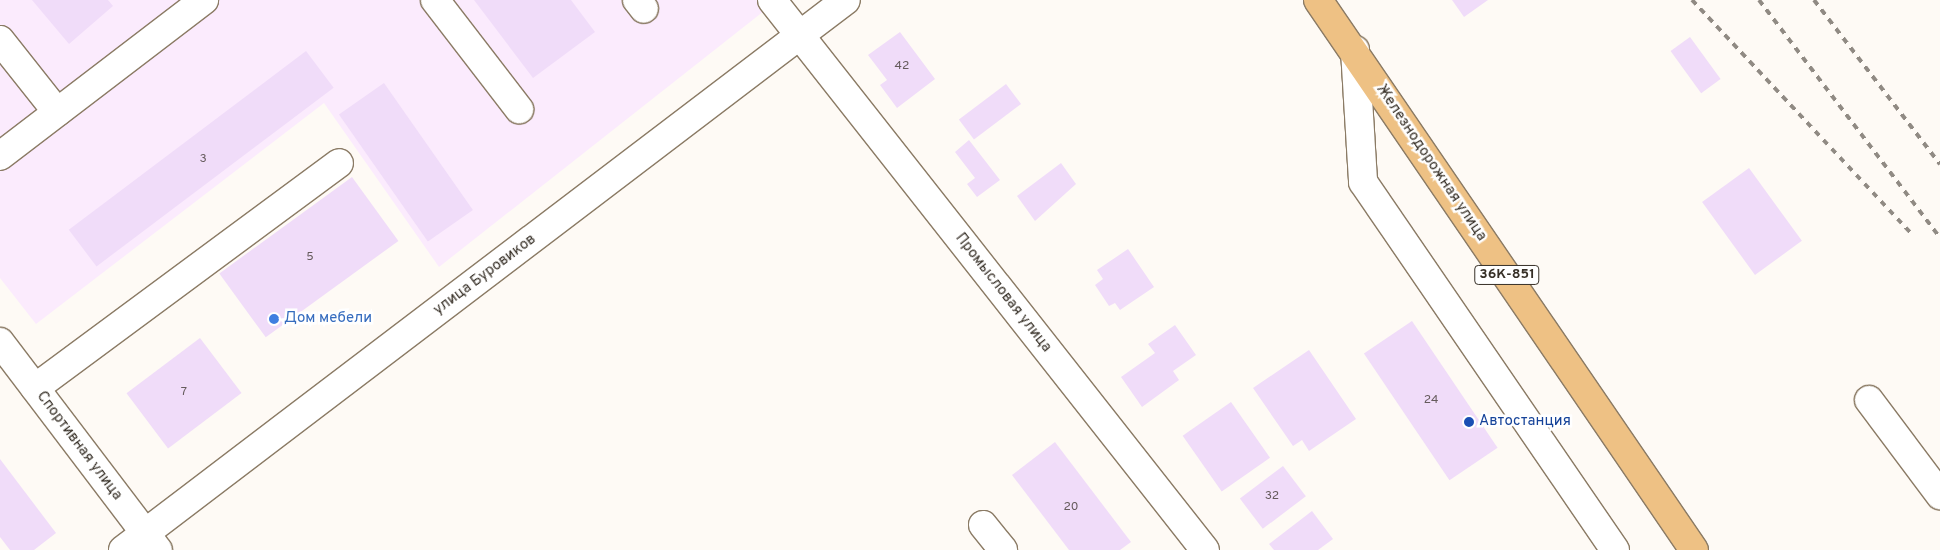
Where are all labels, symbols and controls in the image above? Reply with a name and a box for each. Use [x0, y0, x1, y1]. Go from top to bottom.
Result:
house number: 42 [895, 60, 909, 74]
street label: Железнодорожная улица [1372, 81, 1490, 245]
house number: 3 [199, 153, 207, 167]
street label: Промысловая улица [951, 230, 1055, 356]
street label: улица Буровиков [430, 231, 540, 319]
house number: 5 [306, 251, 314, 265]
road number: 36К-851 [1473, 264, 1541, 286]
place label: Дом мебели [284, 310, 372, 328]
marker: Дом мебели [268, 313, 280, 325]
house number: 7 [181, 386, 187, 400]
street label: Спортивная улица [32, 388, 126, 504]
house number: 24 [1424, 394, 1438, 408]
place label: Автостанция [1479, 413, 1571, 431]
marker: Автостанция [1463, 416, 1475, 428]
house number: 32 [1265, 490, 1279, 504]
house number: 20 [1063, 501, 1079, 515]

